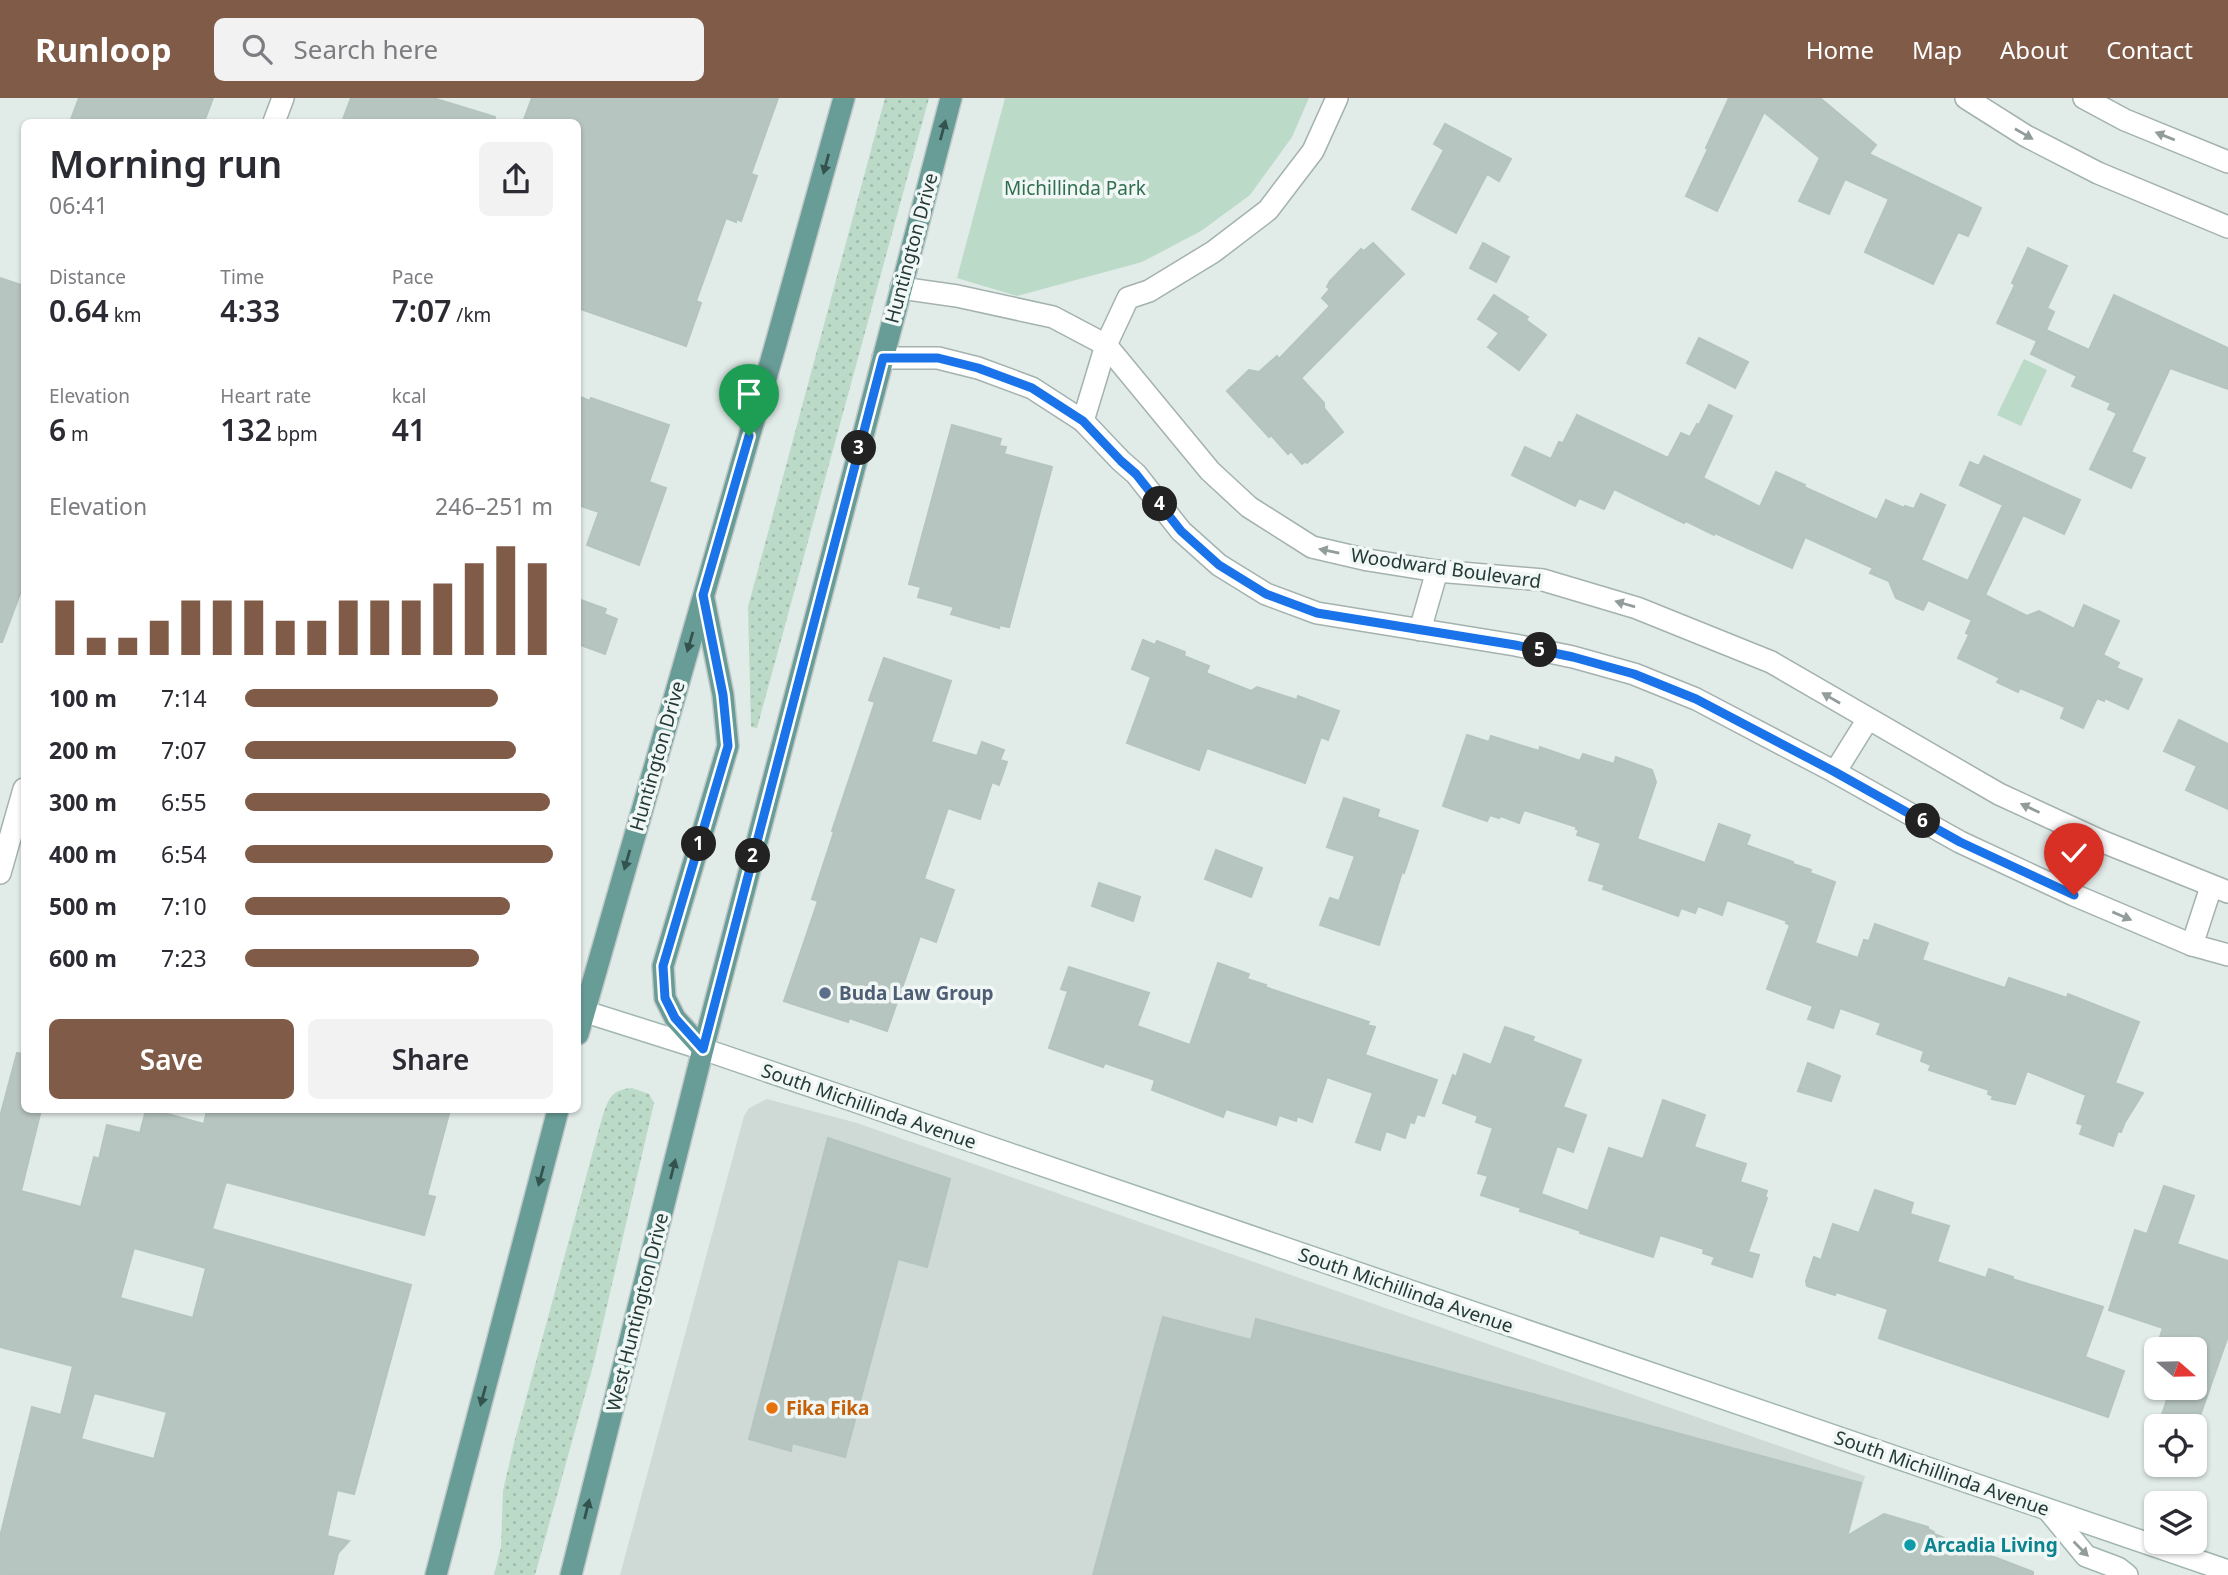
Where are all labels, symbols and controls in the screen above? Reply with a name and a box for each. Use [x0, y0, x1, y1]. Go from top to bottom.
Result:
search box [214, 18, 704, 81]
text: Runloop [35, 27, 172, 72]
icon: search [238, 30, 276, 68]
text: Search here [294, 31, 438, 67]
text: Home [1806, 33, 1874, 66]
text: Map [1912, 33, 1962, 66]
text: About [2000, 33, 2068, 66]
text: Contact [2106, 33, 2193, 66]
one-way arrow [938, 118, 949, 140]
one-way arrow [2014, 128, 2033, 140]
one-way arrow [2154, 131, 2175, 142]
text: Morning run [49, 137, 282, 189]
button: share [479, 142, 553, 216]
one-way arrow [820, 153, 831, 175]
street label: Huntington Drive [878, 170, 944, 326]
park label: Michillinda Park [1004, 175, 1146, 201]
text: 06:41 [49, 189, 108, 221]
text: Distance [49, 264, 126, 290]
text: Time [220, 264, 264, 290]
text: Pace [392, 264, 434, 290]
text: 0.64 [49, 290, 109, 331]
text: 4:33 [220, 290, 280, 331]
text: 7:07 [392, 290, 451, 331]
text: km [109, 302, 142, 328]
text: /km [451, 302, 491, 328]
pin [719, 364, 779, 436]
icon: arrive [730, 375, 768, 413]
text: Elevation [49, 383, 130, 409]
text: Heart rate [220, 383, 311, 409]
text: kcal [392, 383, 426, 409]
text: 6 [49, 409, 66, 450]
text: 132 [220, 409, 272, 450]
text: 41 [392, 409, 426, 450]
text: m [66, 421, 89, 447]
text: bpm [272, 421, 318, 447]
pin: 3 [842, 430, 876, 466]
text: 3 [853, 434, 864, 460]
pin: 4 [1142, 486, 1178, 522]
text: Elevation [49, 490, 147, 522]
text: 246–251 m [435, 490, 553, 522]
text: 4 [1154, 490, 1165, 516]
street label: Woodward Boulevard [1349, 542, 1543, 594]
one-way arrow [1318, 546, 1340, 557]
one-way arrow [1613, 598, 1635, 609]
one-way arrow [684, 632, 694, 653]
pin: 5 [1522, 632, 1558, 668]
text: 5 [1534, 636, 1545, 662]
street label: Huntington Drive [623, 678, 691, 834]
text: 100 m [49, 682, 117, 714]
text: 7:14 [161, 682, 207, 714]
one-way arrow [1822, 692, 1841, 704]
text: 200 m [49, 734, 117, 766]
text: 7:07 [161, 734, 207, 766]
text: 300 m [49, 786, 117, 818]
text: 6:55 [161, 786, 207, 818]
one-way arrow [2020, 802, 2040, 814]
pin: 6 [1906, 804, 1940, 838]
text: 6 [1917, 807, 1928, 833]
pin [2044, 823, 2104, 895]
pin: 1 [682, 826, 716, 862]
text: 1 [693, 830, 704, 856]
icon: check [2055, 834, 2093, 872]
text: 400 m [49, 838, 117, 870]
text: 6:54 [161, 838, 207, 870]
pin: 2 [736, 838, 770, 874]
text: 2 [747, 842, 758, 868]
one-way arrow [621, 850, 631, 871]
text: 500 m [49, 890, 117, 922]
text: 7:10 [161, 890, 207, 922]
one-way arrow [2111, 910, 2132, 921]
text: 600 m [49, 942, 117, 974]
text: 7:23 [161, 942, 207, 974]
place label: Buda Law Group [839, 980, 994, 1006]
marker: Buda Law Group [817, 985, 833, 1001]
button: Save [49, 1019, 294, 1099]
button: Share [308, 1019, 553, 1099]
street label: South Michillinda Avenue [758, 1057, 980, 1155]
one-way arrow [668, 1158, 679, 1180]
one-way arrow [535, 1165, 546, 1187]
street label: West Huntington Drive [600, 1210, 674, 1414]
street label: South Michillinda Avenue [1295, 1241, 1517, 1339]
north arrow [2144, 1337, 2207, 1400]
map controls [2144, 1337, 2207, 1554]
one-way arrow [477, 1385, 488, 1407]
place label: Fika Fika [786, 1395, 870, 1421]
marker: Fika Fika [764, 1400, 780, 1416]
button: locate [2144, 1414, 2207, 1477]
street label: South Michillinda Avenue [1831, 1424, 2053, 1522]
button: layers [2144, 1491, 2207, 1554]
one-way arrow [582, 1498, 593, 1520]
place label: Arcadia Living [1924, 1532, 2058, 1558]
marker: Arcadia Living [1902, 1537, 1918, 1553]
one-way arrow [2073, 1540, 2090, 1557]

